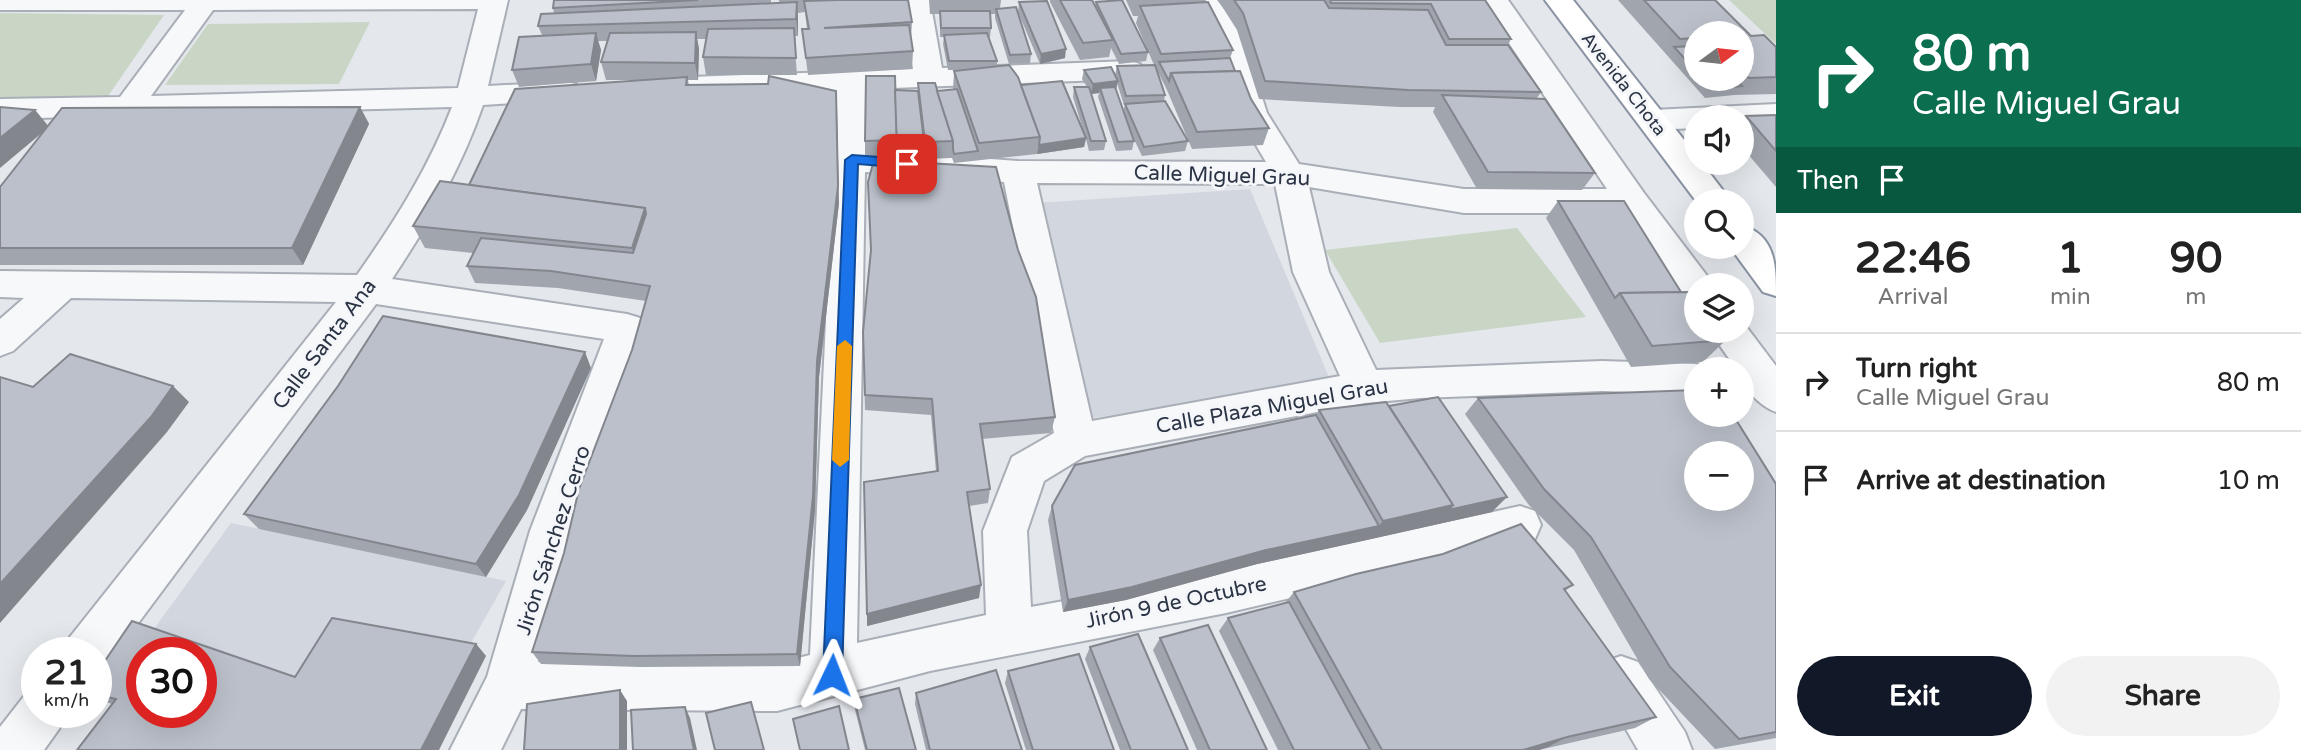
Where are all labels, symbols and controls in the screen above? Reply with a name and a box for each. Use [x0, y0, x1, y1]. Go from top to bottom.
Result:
north arrow [1684, 21, 1754, 91]
map controls [1684, 21, 1754, 511]
text: 80 m [1912, 25, 2031, 84]
street label: Avenida Chota [1577, 28, 1671, 140]
icon: right [1797, 28, 1888, 119]
text: Calle Miguel Grau [1912, 85, 2181, 123]
button: sound [1684, 105, 1754, 175]
pin [877, 134, 937, 194]
icon: arrive [888, 145, 926, 183]
street label: Calle Miguel Grau [1133, 160, 1311, 191]
icon: arrive [1873, 161, 1911, 199]
text: Then [1797, 165, 1859, 196]
button: search [1684, 189, 1754, 259]
text: 22:46 [1855, 233, 1971, 284]
text: 1 [2057, 233, 2084, 284]
text: 90 [2170, 233, 2222, 284]
button: layers [1684, 273, 1754, 343]
street label: Calle Santa Ana [267, 274, 382, 414]
text: Arrival [1877, 283, 1948, 311]
text: min [2050, 283, 2091, 311]
text: m [2185, 283, 2206, 311]
text: Turn right [1856, 353, 1977, 384]
button: + [1684, 357, 1754, 427]
icon: right [1797, 363, 1835, 401]
text: 80 m [2217, 367, 2280, 398]
street label: Calle Plaza Miguel Grau [1154, 374, 1390, 439]
text: Calle Miguel Grau [1856, 384, 2049, 412]
button: − [1684, 441, 1754, 511]
street label: Jirón Sánchez Cerro [511, 442, 596, 638]
icon: arrive [1797, 461, 1835, 499]
text: Arrive at destination [1856, 465, 2106, 496]
text: 10 m [2217, 465, 2280, 496]
street label: Jirón 9 de Octubre [1083, 571, 1269, 634]
speed limit sign: 30 [126, 637, 217, 728]
position arrow [795, 638, 869, 712]
text: 21 [45, 652, 88, 694]
button: Exit [1797, 656, 2032, 736]
button: Share [2046, 656, 2280, 736]
text: km/h [44, 689, 89, 711]

